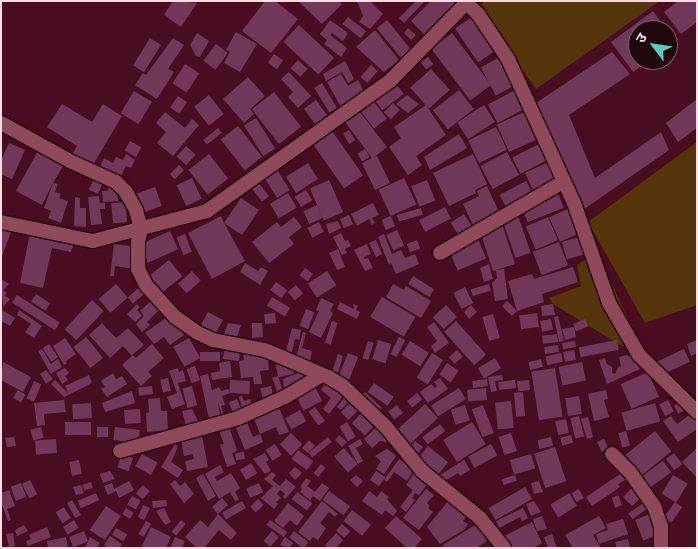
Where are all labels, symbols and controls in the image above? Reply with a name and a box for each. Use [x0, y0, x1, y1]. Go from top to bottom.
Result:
north arrow [628, 20, 678, 70]
text: उ [632, 30, 650, 45]

